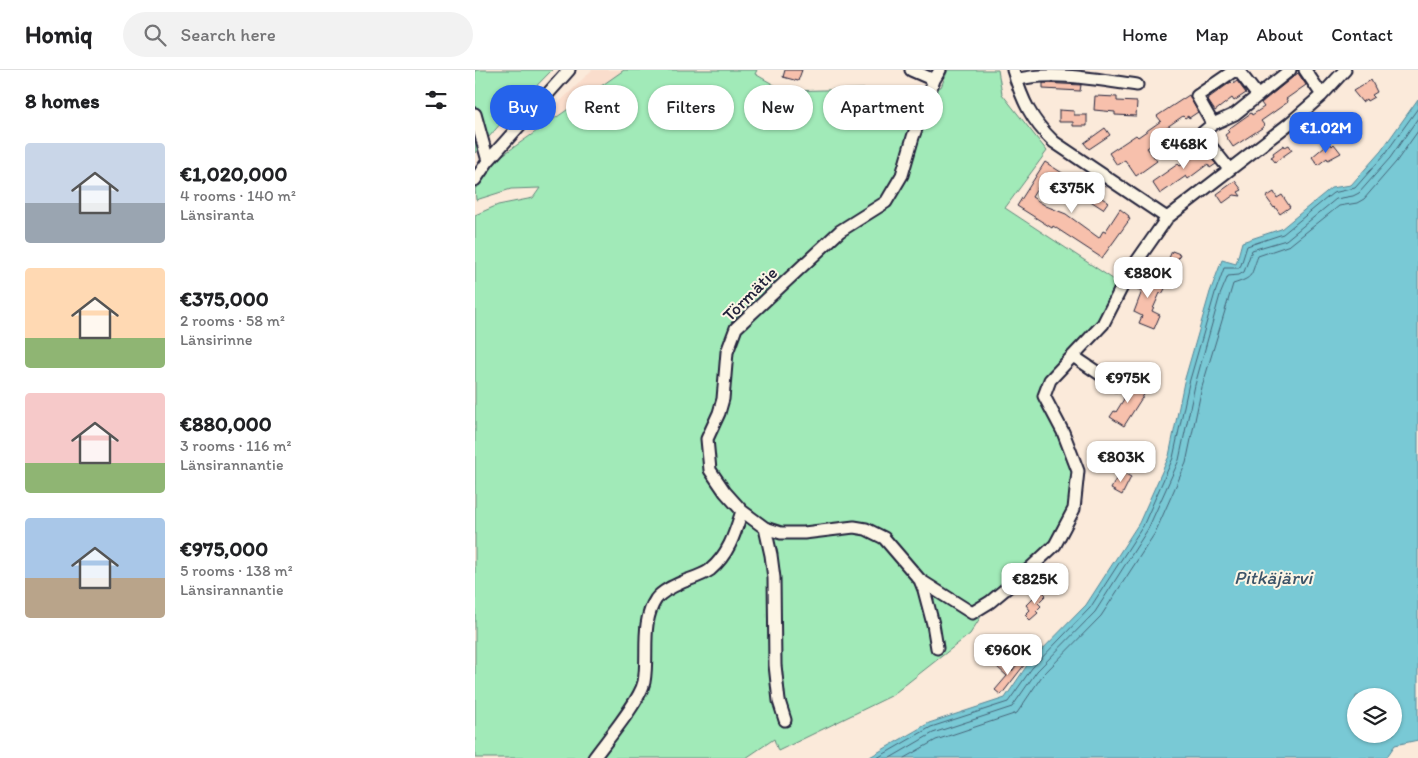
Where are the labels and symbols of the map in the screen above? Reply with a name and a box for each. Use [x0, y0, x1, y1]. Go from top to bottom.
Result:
pin: €1.02M [1285, 112, 1367, 154]
pin: €468K [1149, 128, 1219, 170]
pin: €375K [1037, 172, 1107, 214]
pin: €880K [1113, 256, 1183, 299]
street label: Törmätie [718, 262, 782, 326]
pin: €975K [1093, 362, 1163, 404]
pin: €803K [1086, 440, 1156, 483]
pin: €825K [1000, 562, 1070, 605]
water label: Pitkäjärvi [1234, 566, 1314, 589]
pin: €960K [973, 634, 1043, 676]

